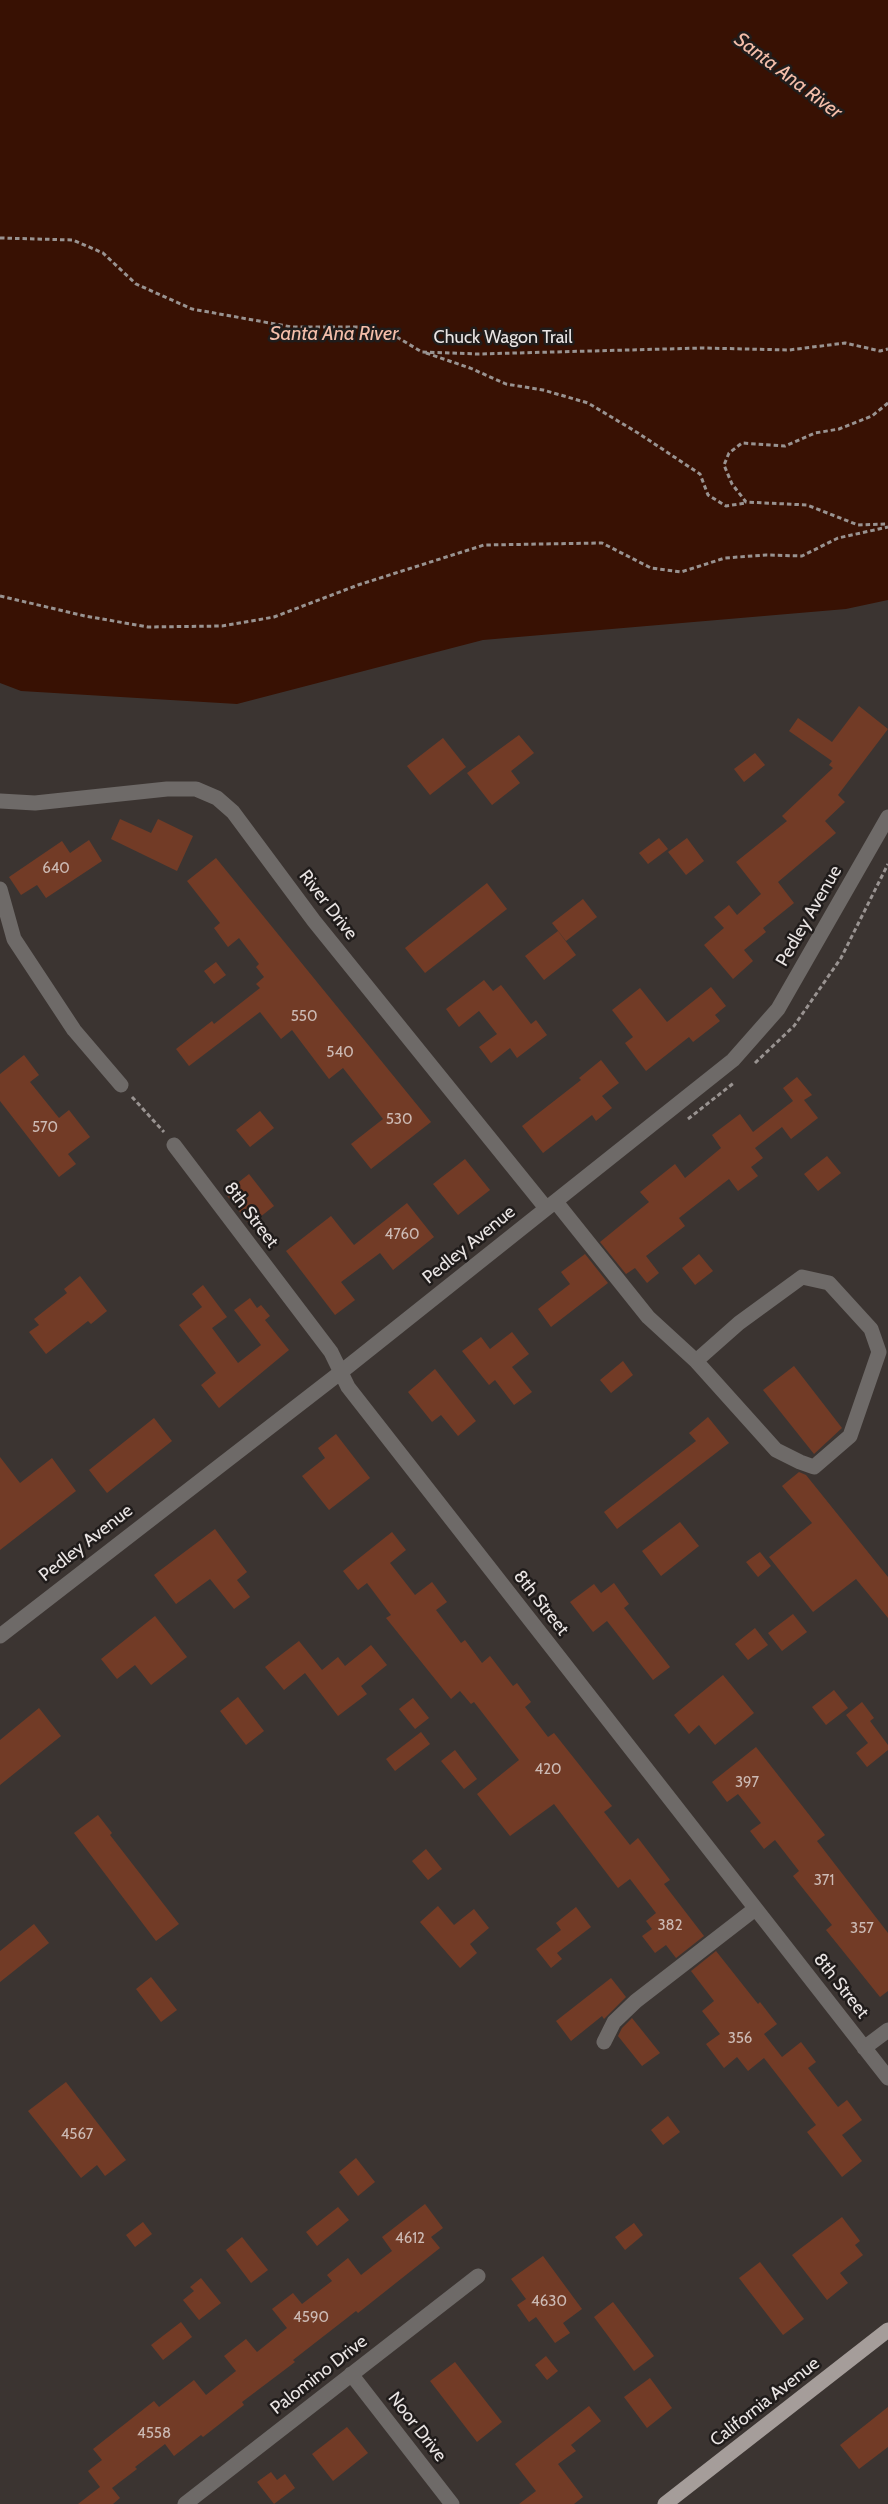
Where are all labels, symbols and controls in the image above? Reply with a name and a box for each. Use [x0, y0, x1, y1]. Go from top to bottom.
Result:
water label: Santa Ana River [729, 28, 847, 124]
water label: Santa Ana River [270, 322, 398, 346]
street label: Chuck Wagon Trail [434, 327, 572, 349]
house number: 640 [42, 860, 70, 878]
street label: Pedley Avenue [771, 862, 847, 970]
street label: River Drive [294, 866, 362, 944]
house number: 550 [291, 1008, 317, 1026]
house number: 540 [326, 1044, 354, 1062]
house number: 530 [386, 1111, 412, 1129]
house number: 570 [32, 1119, 58, 1137]
street label: 8th Street [219, 1178, 283, 1252]
street label: Pedley Avenue [418, 1201, 520, 1289]
house number: 4760 [385, 1226, 419, 1244]
street label: Pedley Avenue [35, 1500, 137, 1586]
street label: 8th Street [509, 1566, 573, 1640]
house number: 420 [535, 1761, 561, 1779]
house number: 397 [735, 1774, 759, 1792]
house number: 371 [814, 1872, 834, 1890]
house number: 382 [657, 1917, 683, 1935]
house number: 357 [850, 1920, 874, 1938]
street label: 8th Street [809, 1949, 873, 2023]
house number: 356 [728, 2030, 752, 2048]
house number: 4567 [61, 2126, 93, 2144]
house number: 4612 [395, 2230, 425, 2248]
house number: 4630 [531, 2293, 567, 2311]
house number: 4590 [293, 2309, 329, 2327]
street label: Palomino Drive [266, 2331, 372, 2419]
street label: California Avenue [706, 2353, 824, 2451]
street label: Noor Drive [383, 2388, 451, 2466]
house number: 4558 [137, 2425, 171, 2443]

